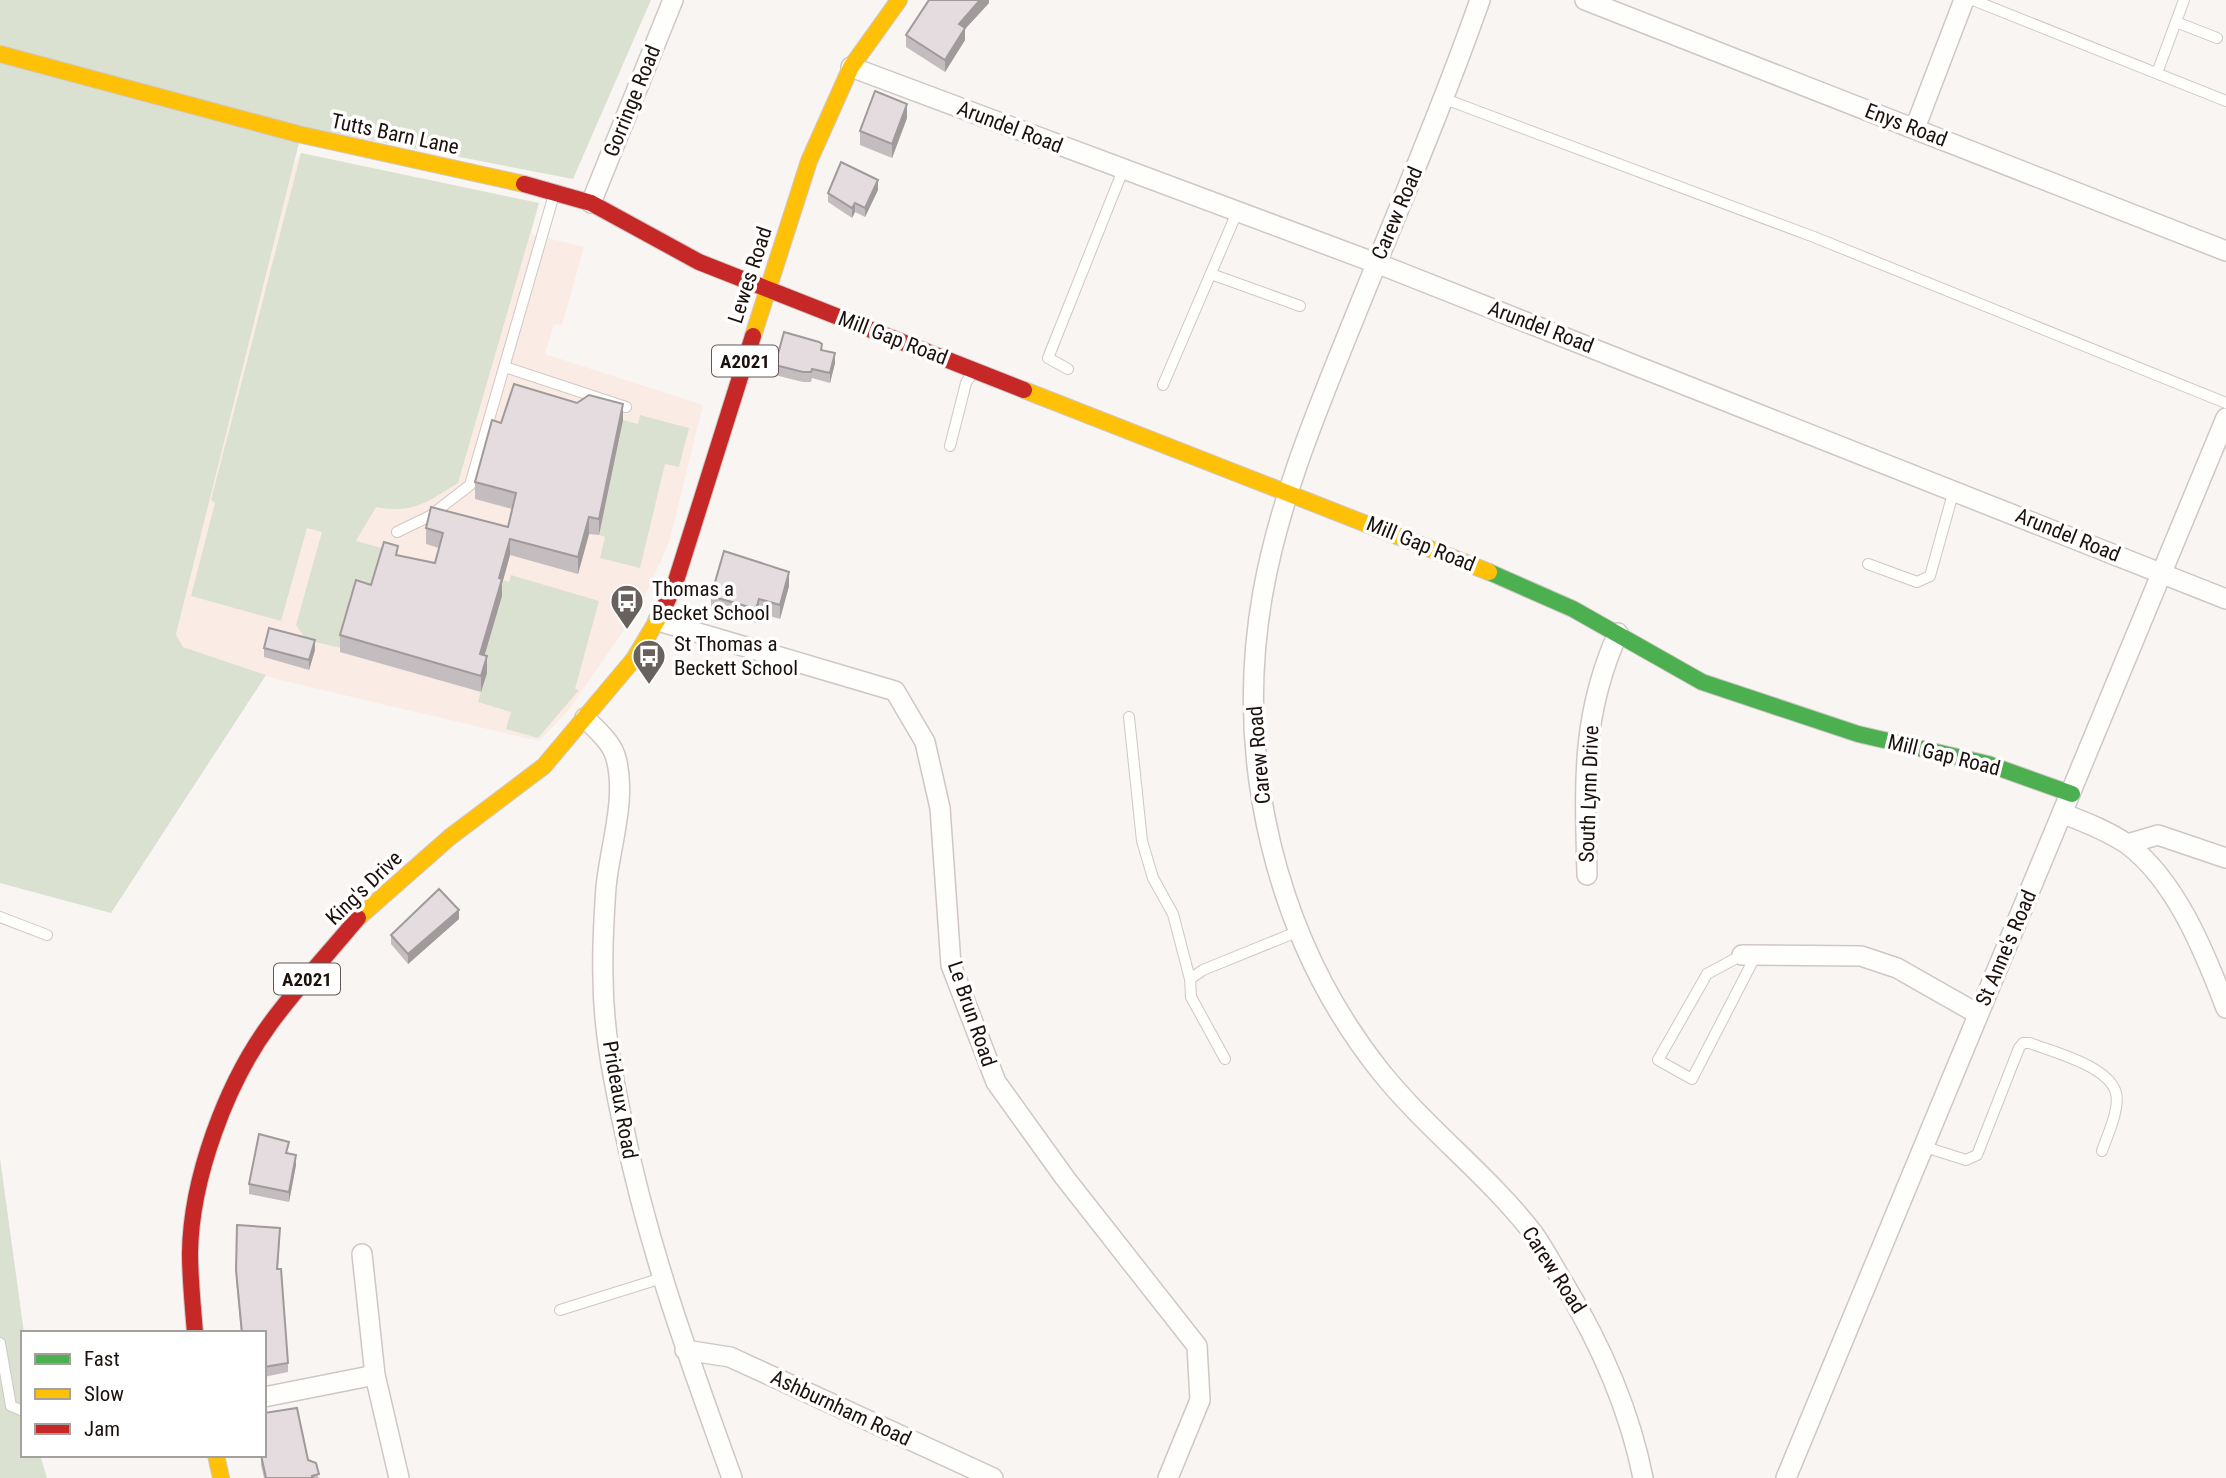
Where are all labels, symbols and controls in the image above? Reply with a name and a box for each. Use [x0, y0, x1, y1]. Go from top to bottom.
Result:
street label: Gorringe Road [599, 42, 665, 160]
street label: Arundel Road [954, 96, 1066, 158]
street label: Enys Road [1862, 98, 1950, 152]
street label: Tutts Barn Lane [329, 109, 461, 159]
street label: Carew Road [1367, 163, 1427, 263]
street label: Lewes Road [723, 224, 777, 326]
street label: Arundel Road [1485, 296, 1597, 358]
street label: Mill Gap Road [835, 306, 951, 370]
road number: A2021 [712, 346, 778, 376]
street label: Arundel Road [2012, 503, 2124, 567]
street label: Mill Gap Road [1363, 511, 1479, 577]
place label: Thomas a Becket School [652, 577, 770, 625]
bus stop icon: Thomas a Becket School [608, 582, 646, 631]
place label: St Thomas a Beckett School [674, 632, 798, 680]
bus stop icon: St Thomas a Beckett School [630, 637, 668, 686]
street label: Carew Road [1243, 705, 1275, 805]
street label: South Lynn Drive [1575, 725, 1603, 863]
street label: Mill Gap Road [1885, 729, 2003, 781]
street label: King's Drive [321, 846, 407, 930]
street label: St Anne's Road [1971, 886, 2041, 1010]
street label: Le Brun Road [943, 958, 1001, 1070]
road number: A2021 [274, 964, 340, 995]
street label: Prideaux Road [598, 1039, 642, 1161]
street label: Carew Road [1517, 1222, 1591, 1318]
legend [21, 1331, 266, 1457]
text: Fast [84, 1347, 120, 1371]
street label: Ashburnham Road [767, 1365, 915, 1451]
text: Slow [84, 1382, 124, 1406]
text: Jam [84, 1417, 120, 1441]

